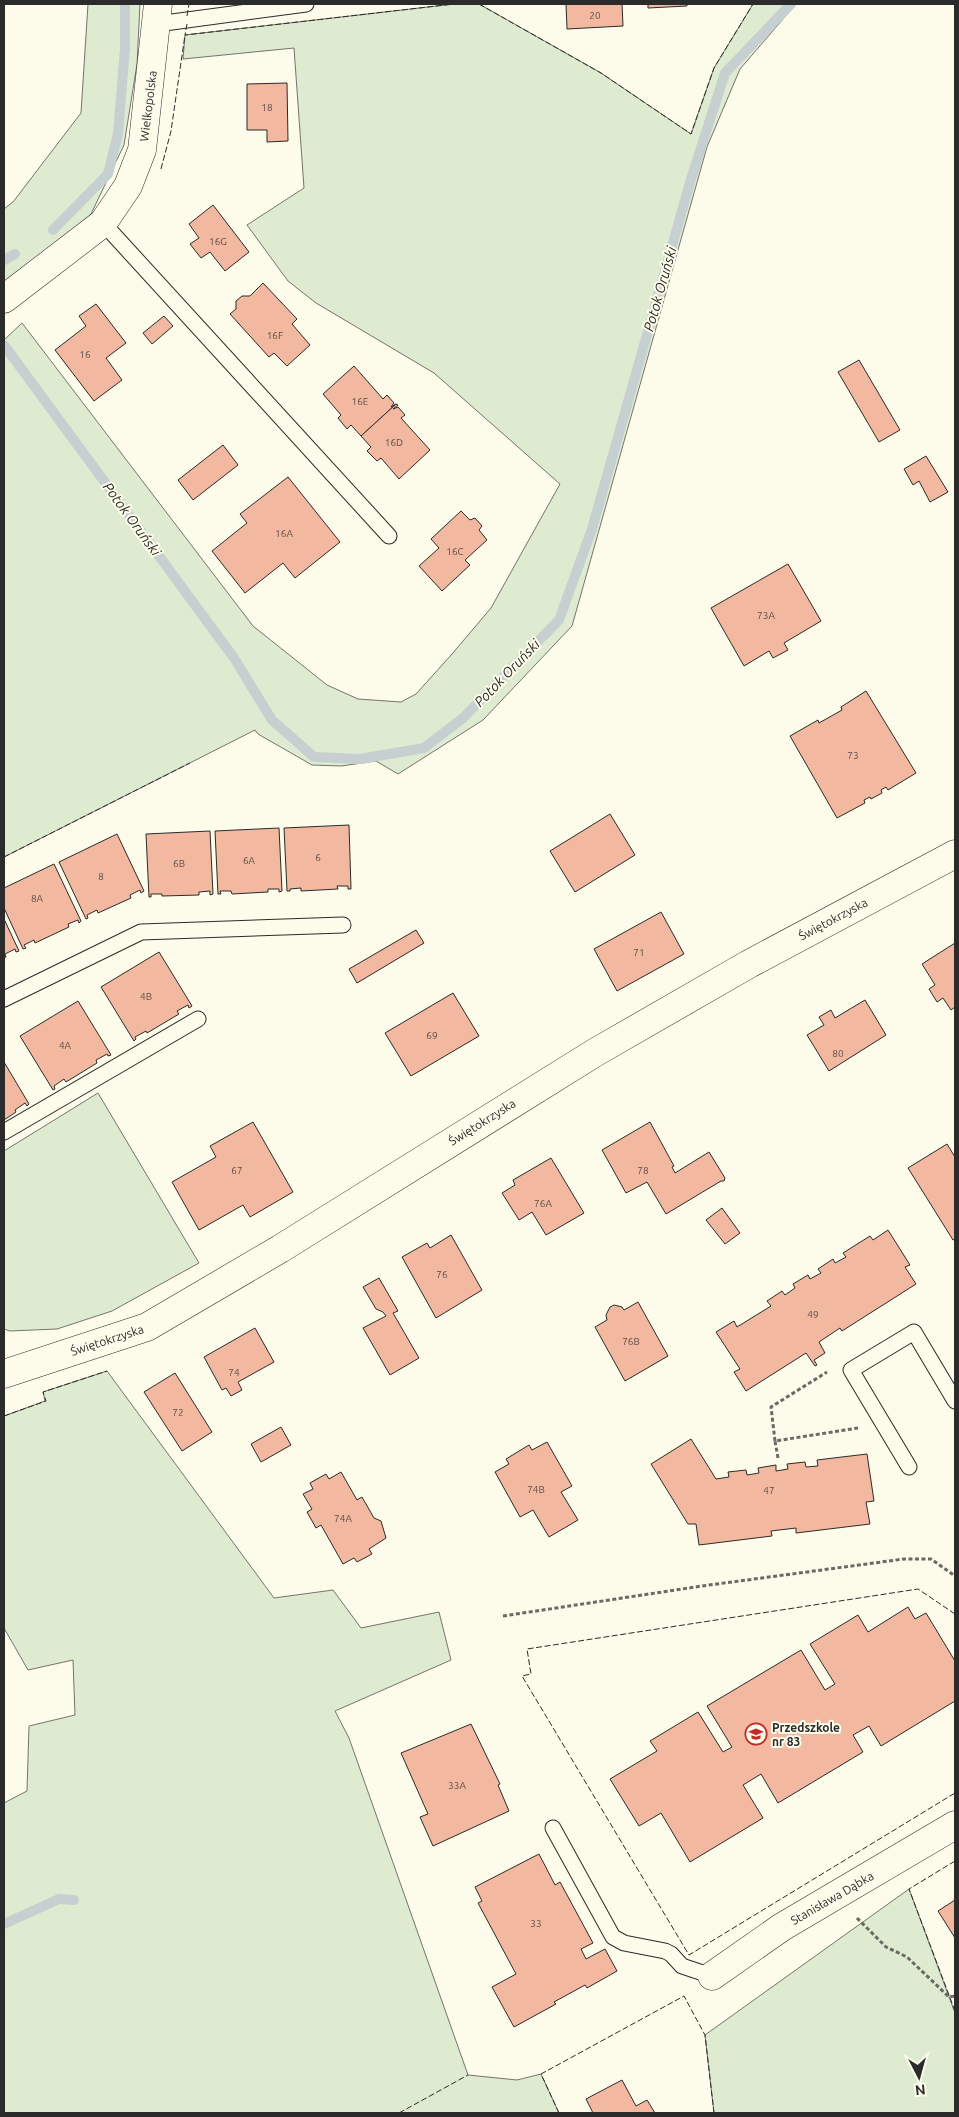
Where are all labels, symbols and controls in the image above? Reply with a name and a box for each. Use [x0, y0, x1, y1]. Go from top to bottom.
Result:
house number: 20 [589, 10, 601, 21]
street label: Wielkopolska [137, 70, 159, 142]
house number: 18 [261, 102, 273, 113]
house number: 16G [209, 236, 227, 247]
water label: Potok Oruński [640, 244, 680, 333]
house number: 16F [267, 330, 283, 341]
house number: 16 [79, 349, 91, 360]
house number: 16E [352, 396, 369, 407]
house number: 16D [385, 437, 403, 448]
water label: Potok Oruński [100, 479, 164, 559]
house number: 16A [275, 528, 293, 539]
house number: 16C [446, 546, 464, 557]
house number: 73A [757, 610, 775, 621]
water label: Potok Oruński [471, 636, 543, 710]
house number: 73 [847, 750, 859, 761]
house number: 6 [315, 852, 321, 863]
house number: 6A [243, 855, 256, 866]
house number: 6B [173, 858, 185, 869]
house number: 8 [98, 871, 104, 882]
house number: 8A [31, 893, 44, 904]
street label: Świętokrzyska [796, 895, 870, 943]
house number: 71 [633, 947, 645, 958]
house number: 4B [140, 991, 152, 1002]
house number: 69 [426, 1030, 438, 1041]
house number: 4A [59, 1040, 72, 1051]
house number: 80 [832, 1048, 844, 1059]
street label: Świętokrzyska [446, 1096, 518, 1148]
house number: 67 [231, 1165, 243, 1176]
house number: 78 [637, 1165, 649, 1176]
house number: 76A [534, 1198, 552, 1209]
house number: 76 [436, 1269, 448, 1280]
house number: 49 [807, 1309, 819, 1320]
street label: Świętokrzyska [69, 1322, 145, 1358]
house number: 76B [622, 1336, 640, 1347]
house number: 74 [228, 1367, 240, 1378]
house number: 72 [172, 1407, 184, 1418]
house number: 74B [527, 1484, 545, 1495]
house number: 47 [763, 1485, 775, 1496]
house number: 74A [334, 1513, 352, 1524]
place label: Przedszkole nr 83 [772, 1721, 840, 1748]
school or university icon: Przedszkole nr 83 [744, 1722, 768, 1746]
house number: 33A [448, 1780, 466, 1791]
street label: Stanisława Dąbka [788, 1869, 876, 1927]
house number: 33 [530, 1918, 542, 1929]
north arrow [894, 2052, 944, 2102]
text: N [914, 2081, 926, 2098]

